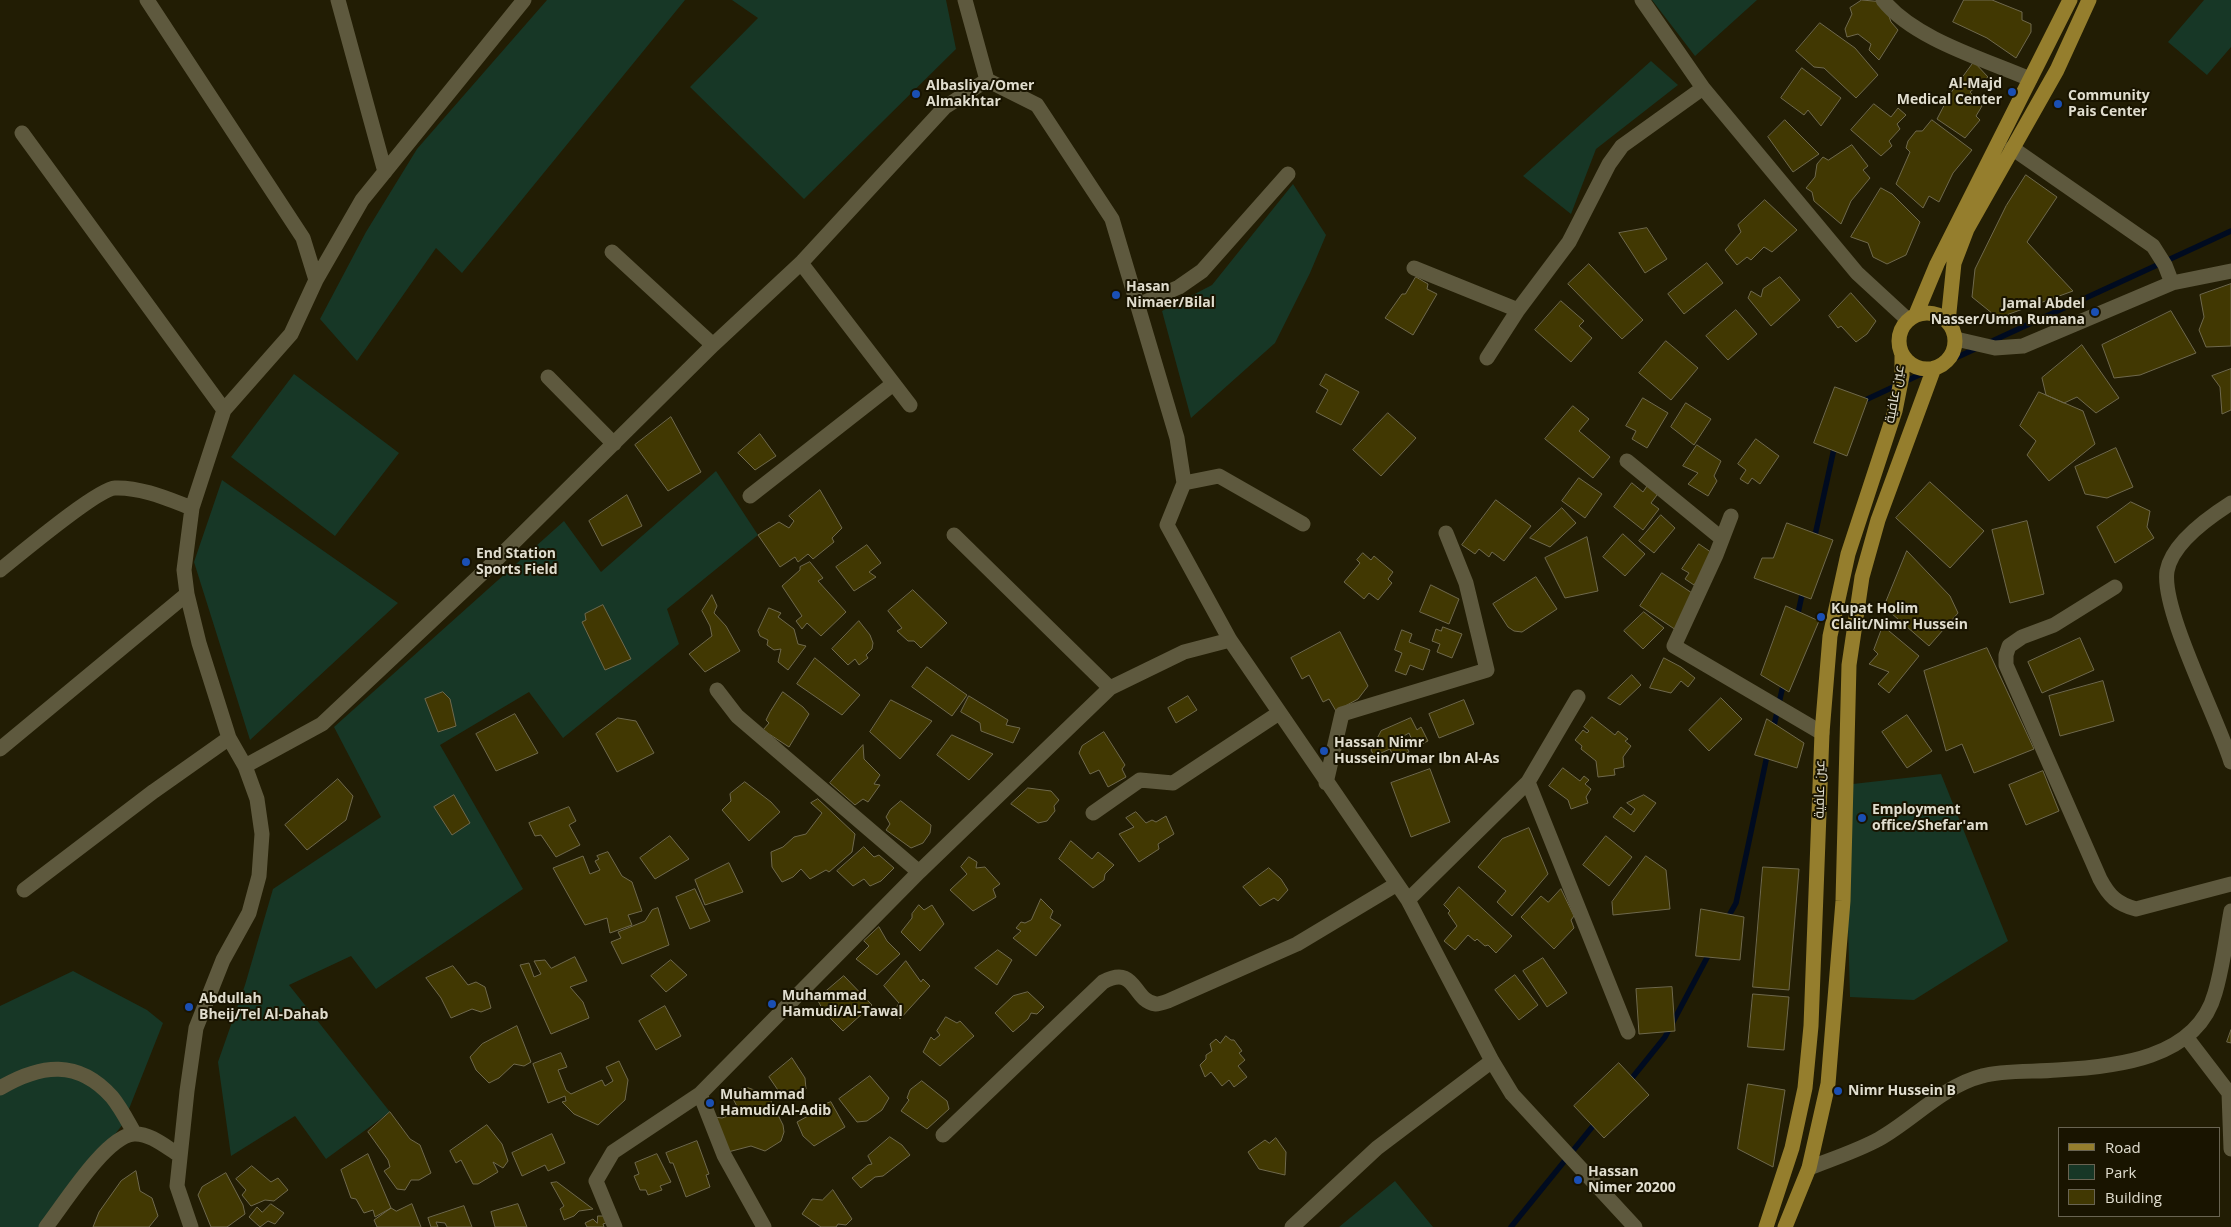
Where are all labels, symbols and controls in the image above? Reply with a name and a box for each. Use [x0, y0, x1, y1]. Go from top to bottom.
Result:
place label: Al-Majd Medical Center [1897, 76, 2002, 108]
place label: Albasliya/Omer Almakhtar [926, 78, 1034, 110]
marker: Al-Majd Medical Center [2006, 86, 2018, 98]
marker: Albasliya/Omer Almakhtar [910, 88, 922, 100]
place label: Community Pais Center [2068, 88, 2150, 120]
marker: Community Pais Center [2052, 98, 2064, 110]
place label: Hasan Nimaer/Bilal [1126, 279, 1215, 312]
marker: Hasan Nimaer/Bilal [1110, 289, 1122, 301]
place label: Jamal Abdel Nasser/Umm Rumana [1931, 296, 2085, 328]
marker: Jamal Abdel Nasser/Umm Rumana [2089, 306, 2101, 318]
street label: عين عافية [1882, 364, 1908, 424]
place label: End Station Sports Field [476, 546, 558, 578]
marker: End Station Sports Field [460, 556, 472, 568]
place label: Kupat Holim Clalit/Nimr Hussein [1831, 601, 1968, 634]
marker: Kupat Holim Clalit/Nimr Hussein [1815, 611, 1827, 623]
place label: Hassan Nimr Hussein/Umar Ibn Al-As [1334, 735, 1500, 768]
marker: Hassan Nimr Hussein/Umar Ibn Al-As [1318, 745, 1330, 757]
street label: عين عافية [1811, 759, 1829, 819]
place label: Employment office/Shefar'am [1872, 802, 1988, 834]
marker: Employment office/Shefar'am [1856, 812, 1868, 824]
place label: Muhammad Hamudi/Al-Tawal [782, 988, 903, 1020]
place label: Abdullah Bheij/Tel Al-Dahab [199, 991, 328, 1024]
marker: Muhammad Hamudi/Al-Tawal [766, 998, 778, 1010]
marker: Abdullah Bheij/Tel Al-Dahab [183, 1001, 195, 1013]
place label: Nimr Hussein B [1848, 1083, 1956, 1099]
marker: Nimr Hussein B [1832, 1085, 1844, 1097]
place label: Muhammad Hamudi/Al-Adib [720, 1087, 831, 1120]
marker: Muhammad Hamudi/Al-Adib [704, 1097, 716, 1109]
legend [2058, 1127, 2221, 1217]
text: Road [2105, 1137, 2141, 1157]
text: Park [2105, 1162, 2136, 1182]
place label: Hassan Nimer 20200 [1588, 1164, 1676, 1196]
marker: Hassan Nimer 20200 [1572, 1174, 1584, 1186]
text: Building [2105, 1187, 2162, 1207]

